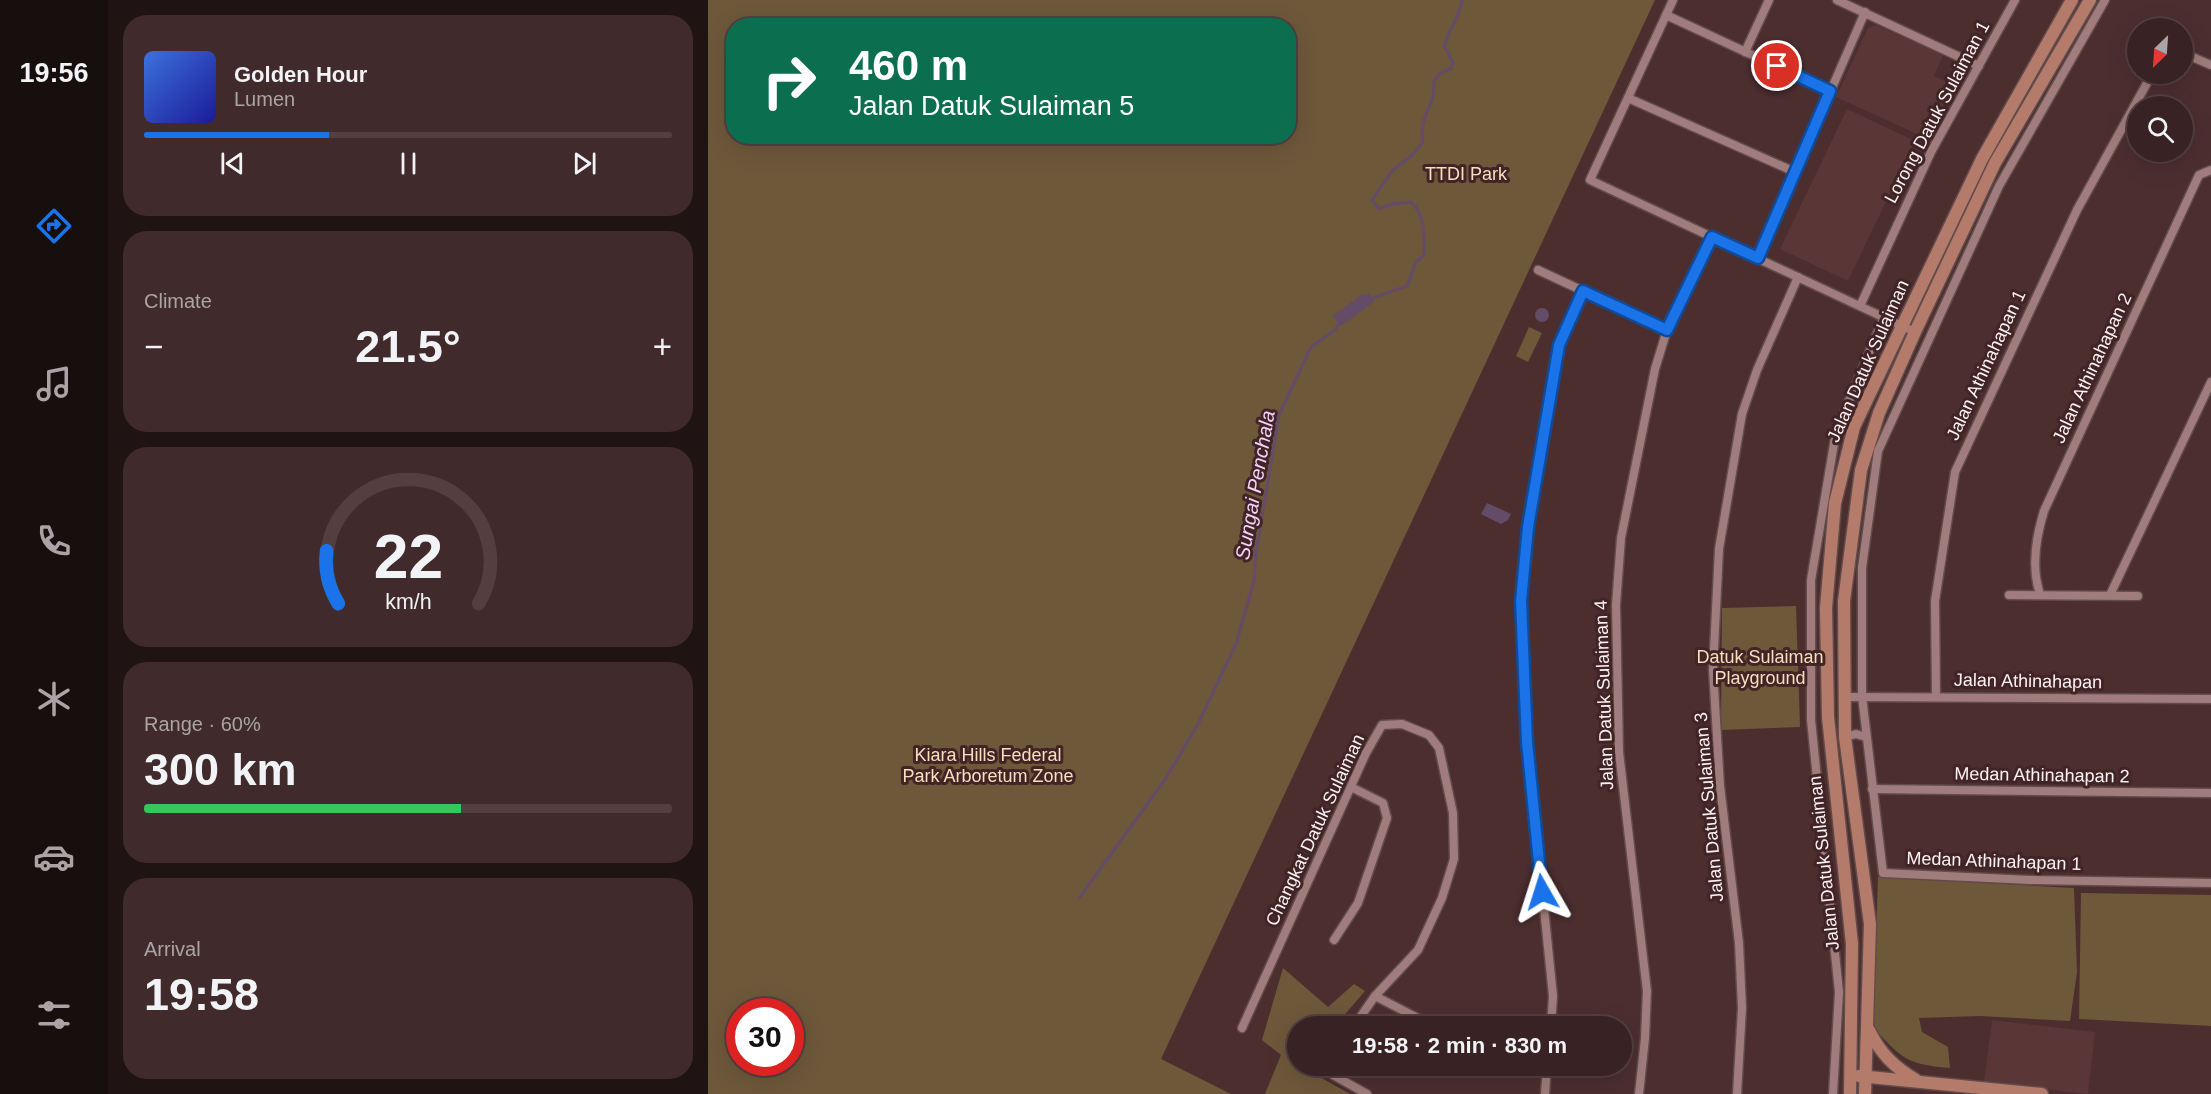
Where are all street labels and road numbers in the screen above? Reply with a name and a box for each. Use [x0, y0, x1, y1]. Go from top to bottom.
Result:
street label: Lorong Datuk Sulaiman 1 [1880, 18, 1994, 206]
street label: Jalan Datuk Sulaiman [1823, 277, 1913, 445]
street label: Jalan Athinahapan 1 [1942, 287, 2030, 443]
street label: Jalan Athinahapan 2 [2048, 290, 2136, 446]
street label: Jalan Datuk Sulaiman 4 [1591, 600, 1617, 790]
street label: Jalan Athinahapan [1954, 670, 2102, 692]
street label: Jalan Datuk Sulaiman 3 [1691, 711, 1727, 903]
street label: Changkat Datuk Sulaiman [1262, 731, 1368, 929]
street label: Medan Athinahapan 2 [1954, 763, 2130, 787]
street label: Jalan Datuk Sulaiman [1805, 775, 1843, 951]
street label: Medan Athinahapan 1 [1906, 848, 2082, 874]

